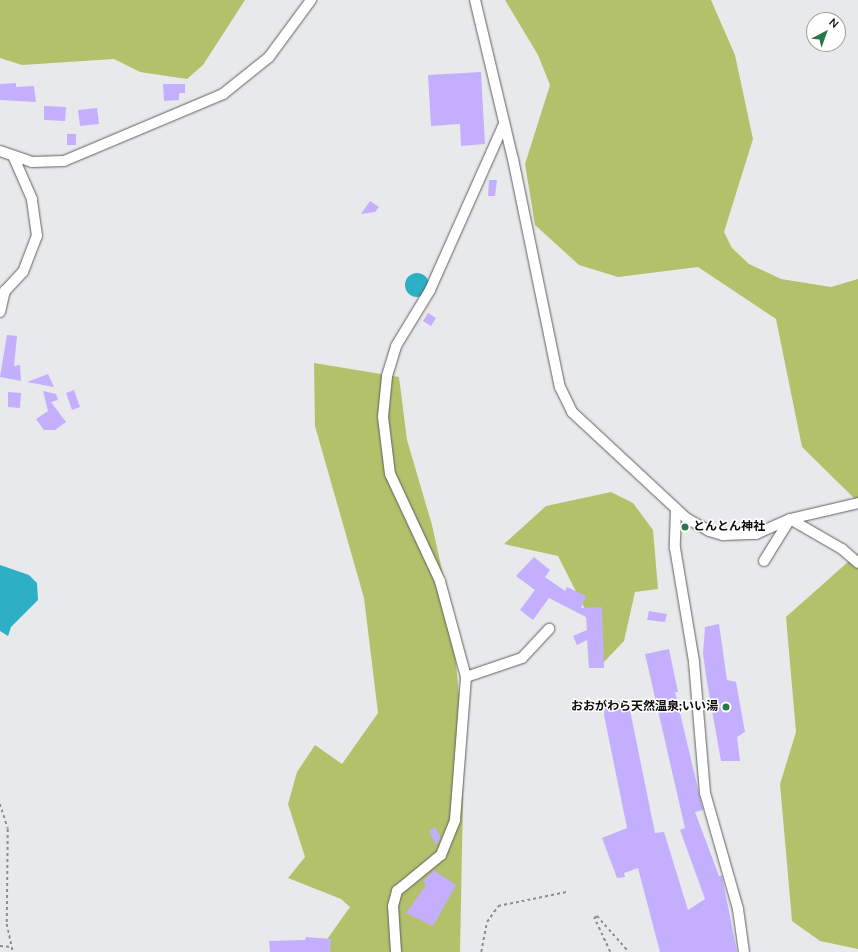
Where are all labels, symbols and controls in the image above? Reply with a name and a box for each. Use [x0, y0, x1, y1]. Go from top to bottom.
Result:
north arrow [806, 12, 846, 52]
text: N [826, 15, 842, 32]
place label: とんとん神社 [693, 520, 765, 534]
marker: とんとん神社 [680, 522, 690, 532]
place label: おおがわら天然温泉;いい湯 [571, 700, 718, 714]
marker: おおがわら天然温泉;いい湯 [721, 702, 731, 712]

